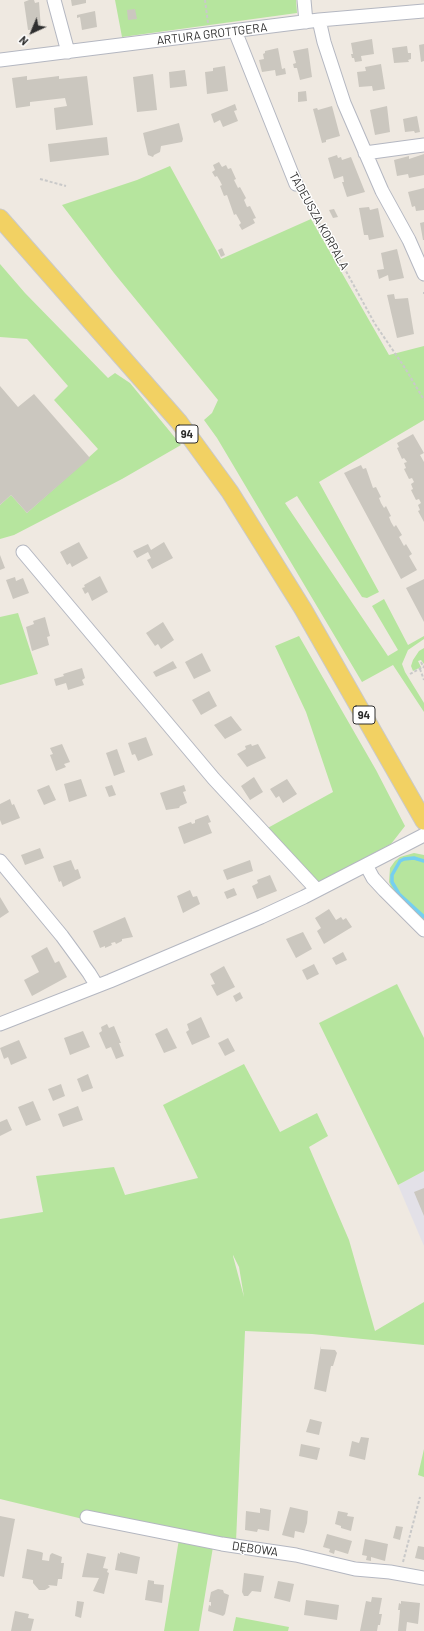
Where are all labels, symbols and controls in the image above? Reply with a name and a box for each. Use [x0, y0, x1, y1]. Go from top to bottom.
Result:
north arrow [12, 12, 52, 52]
street label: ARTURA GROTTGERA [156, 20, 268, 48]
text: N [16, 34, 30, 48]
street label: TADEUSZA KORPALA [286, 169, 352, 273]
road number: 94 [176, 425, 198, 443]
road number: 94 [353, 706, 375, 724]
street label: DĘBOWA [231, 1539, 279, 1559]

